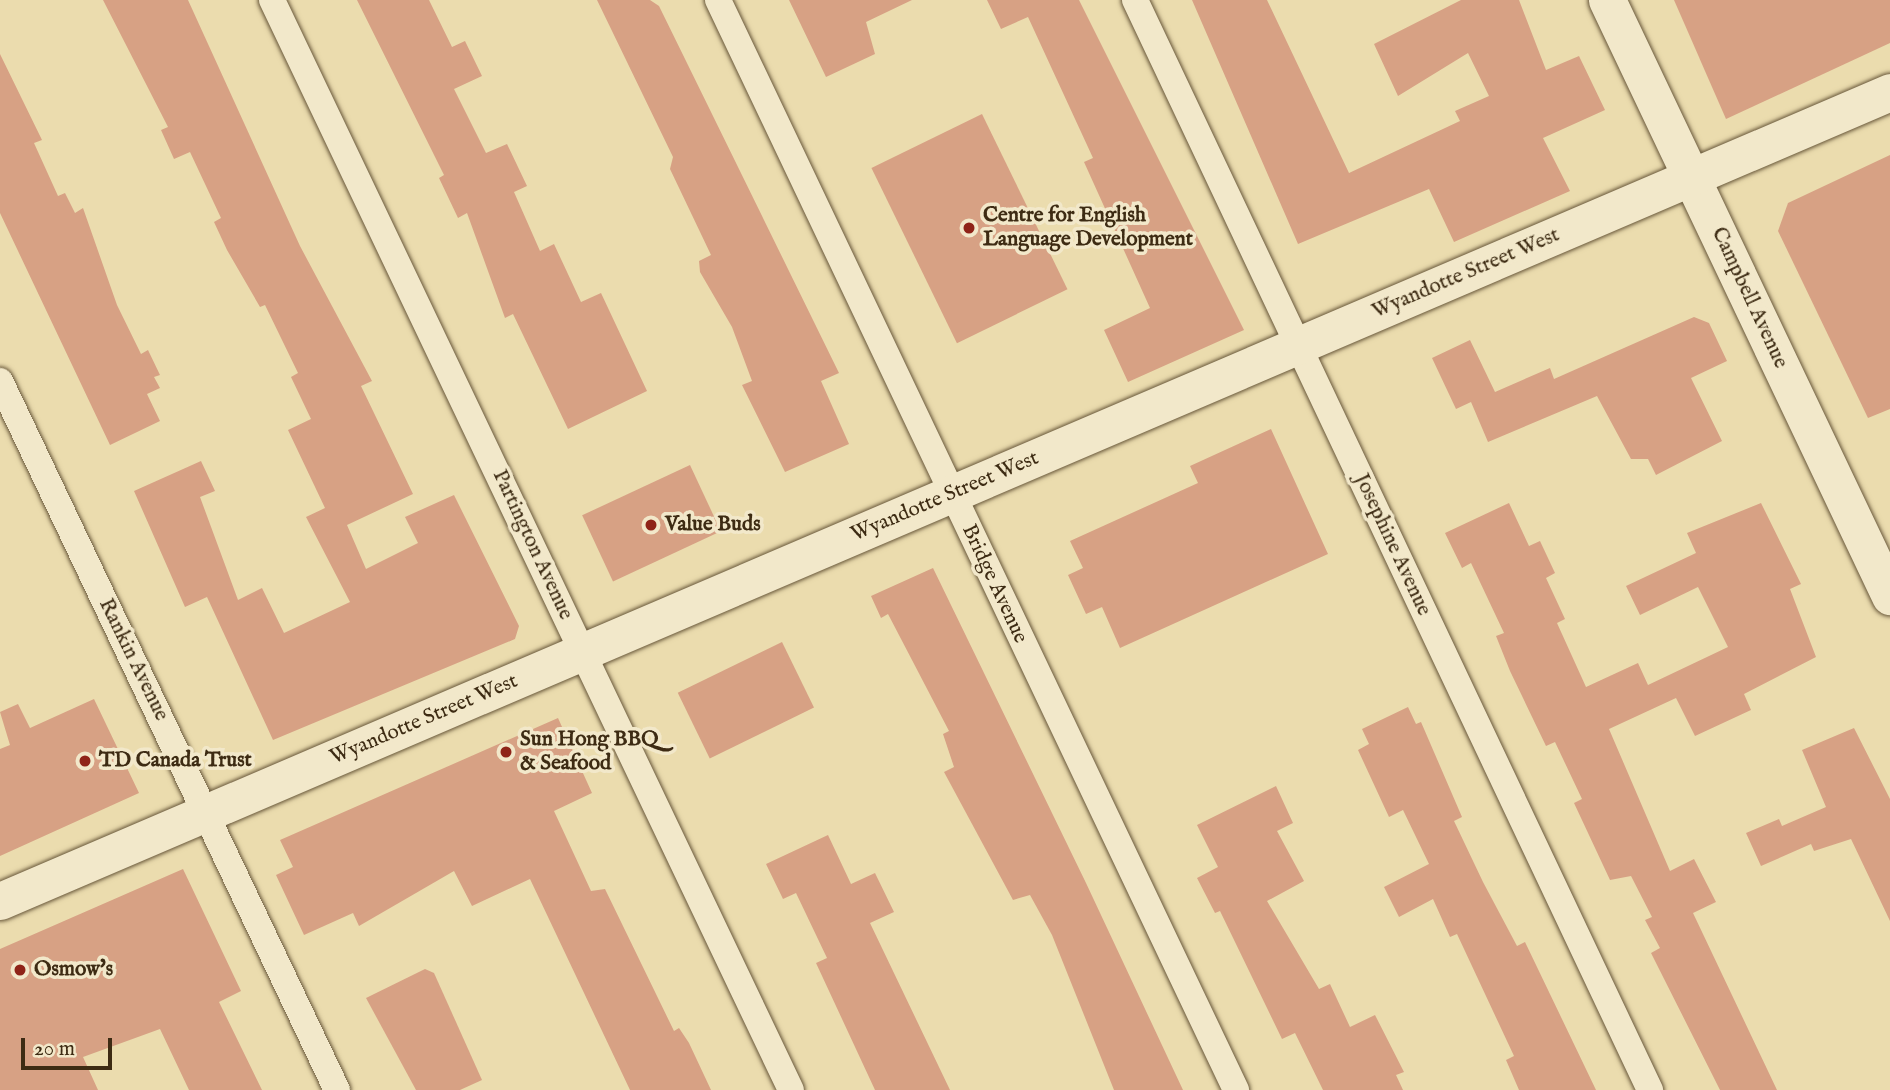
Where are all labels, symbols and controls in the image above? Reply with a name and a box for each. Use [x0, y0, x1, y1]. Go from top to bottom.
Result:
place label: Centre for English Language Development [983, 203, 1193, 253]
marker: Centre for English Language Development [961, 220, 977, 236]
street label: Wyandotte Street West [1368, 223, 1564, 325]
street label: Campbell Avenue [1705, 223, 1793, 373]
street label: Wyandotte Street West [847, 446, 1043, 548]
street label: Partington Avenue [486, 466, 578, 624]
street label: Josephine Avenue [1348, 470, 1436, 620]
place label: Value Buds [665, 512, 761, 538]
marker: Value Buds [643, 517, 659, 533]
street label: Bridge Avenue [956, 521, 1032, 647]
street label: Rankin Avenue [93, 595, 173, 725]
street label: Wyandotte Street West [326, 669, 522, 771]
place label: Sun Hong BBQ & Seafood [520, 727, 658, 777]
marker: Sun Hong BBQ & Seafood [498, 744, 514, 760]
place label: TD Canada Trust [99, 748, 252, 774]
marker: TD Canada Trust [77, 753, 93, 769]
place label: Osmow's [34, 957, 113, 983]
marker: Osmow's [12, 962, 28, 978]
scale bar [24, 1024, 116, 1068]
text: 20 m [34, 1036, 75, 1063]

